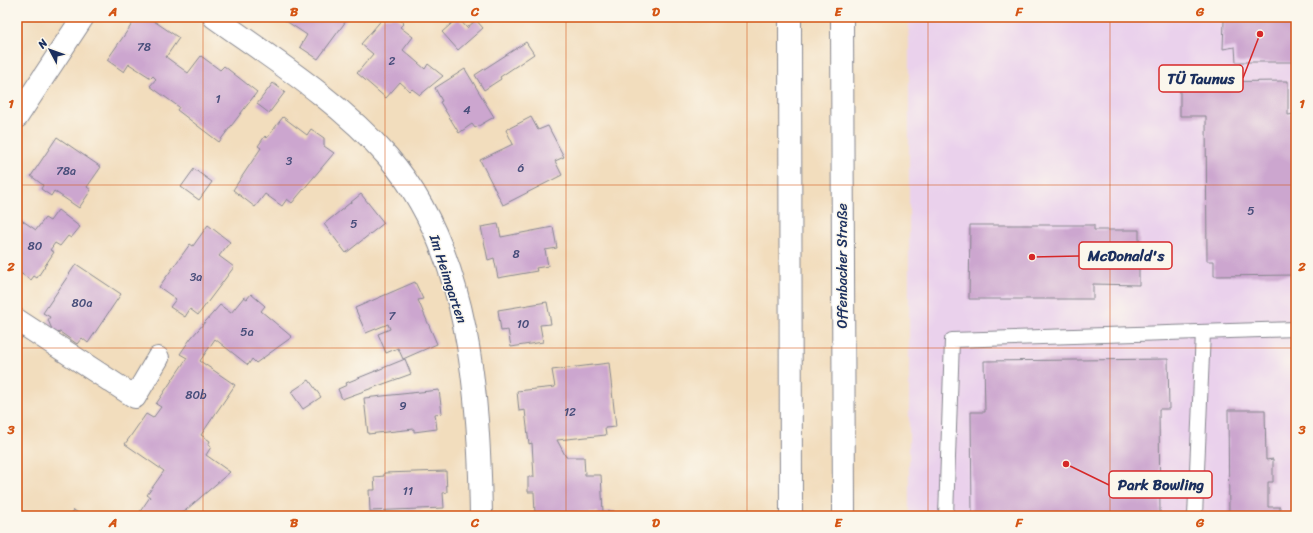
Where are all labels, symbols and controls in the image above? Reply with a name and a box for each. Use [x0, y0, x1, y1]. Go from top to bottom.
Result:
text: A [108, 0, 117, 23]
text: B [290, 0, 299, 23]
text: C [470, 0, 480, 23]
text: D [652, 0, 660, 23]
text: E [834, 0, 843, 23]
text: F [1014, 0, 1023, 23]
text: G [1195, 0, 1205, 23]
north arrow [30, 30, 70, 70]
text: N [33, 34, 53, 54]
house number: 78 [137, 36, 151, 58]
house number: 2 [389, 50, 396, 72]
callout: TÜ Taunus [1159, 65, 1243, 92]
text: TÜ Taunus [1167, 66, 1236, 92]
house number: 1 [215, 88, 221, 110]
text: 1 [8, 92, 14, 115]
text: 1 [1299, 92, 1305, 115]
house number: 4 [463, 99, 471, 121]
house number: 3 [286, 150, 293, 172]
house number: 6 [518, 157, 525, 179]
house number: 78a [56, 160, 76, 182]
house number: 5 [1247, 200, 1255, 222]
street label: Offenbacher Straße [830, 203, 855, 329]
house number: 5 [350, 213, 358, 235]
street label: Im Heimgarten [422, 230, 474, 327]
house number: 80 [28, 235, 43, 257]
callout: McDonald's [1079, 242, 1172, 269]
house number: 8 [512, 243, 520, 265]
text: McDonald's [1087, 243, 1165, 269]
text: 2 [6, 255, 15, 278]
text: 2 [1297, 255, 1306, 278]
house number: 3a [190, 266, 202, 288]
house number: 80a [72, 292, 92, 314]
house number: 7 [389, 305, 397, 327]
house number: 10 [517, 313, 530, 335]
house number: 5a [240, 321, 254, 343]
house number: 80b [185, 384, 207, 406]
house number: 9 [399, 395, 407, 417]
house number: 12 [564, 401, 576, 423]
text: 3 [6, 418, 15, 441]
text: 3 [1297, 418, 1306, 441]
callout: Park Bowling [1109, 471, 1212, 498]
text: Park Bowling [1118, 472, 1205, 498]
house number: 11 [403, 480, 413, 502]
text: A [108, 511, 117, 533]
text: B [290, 511, 299, 533]
text: C [470, 511, 480, 533]
text: D [652, 511, 660, 533]
text: E [834, 511, 843, 533]
text: F [1014, 511, 1023, 533]
text: G [1195, 511, 1205, 533]

